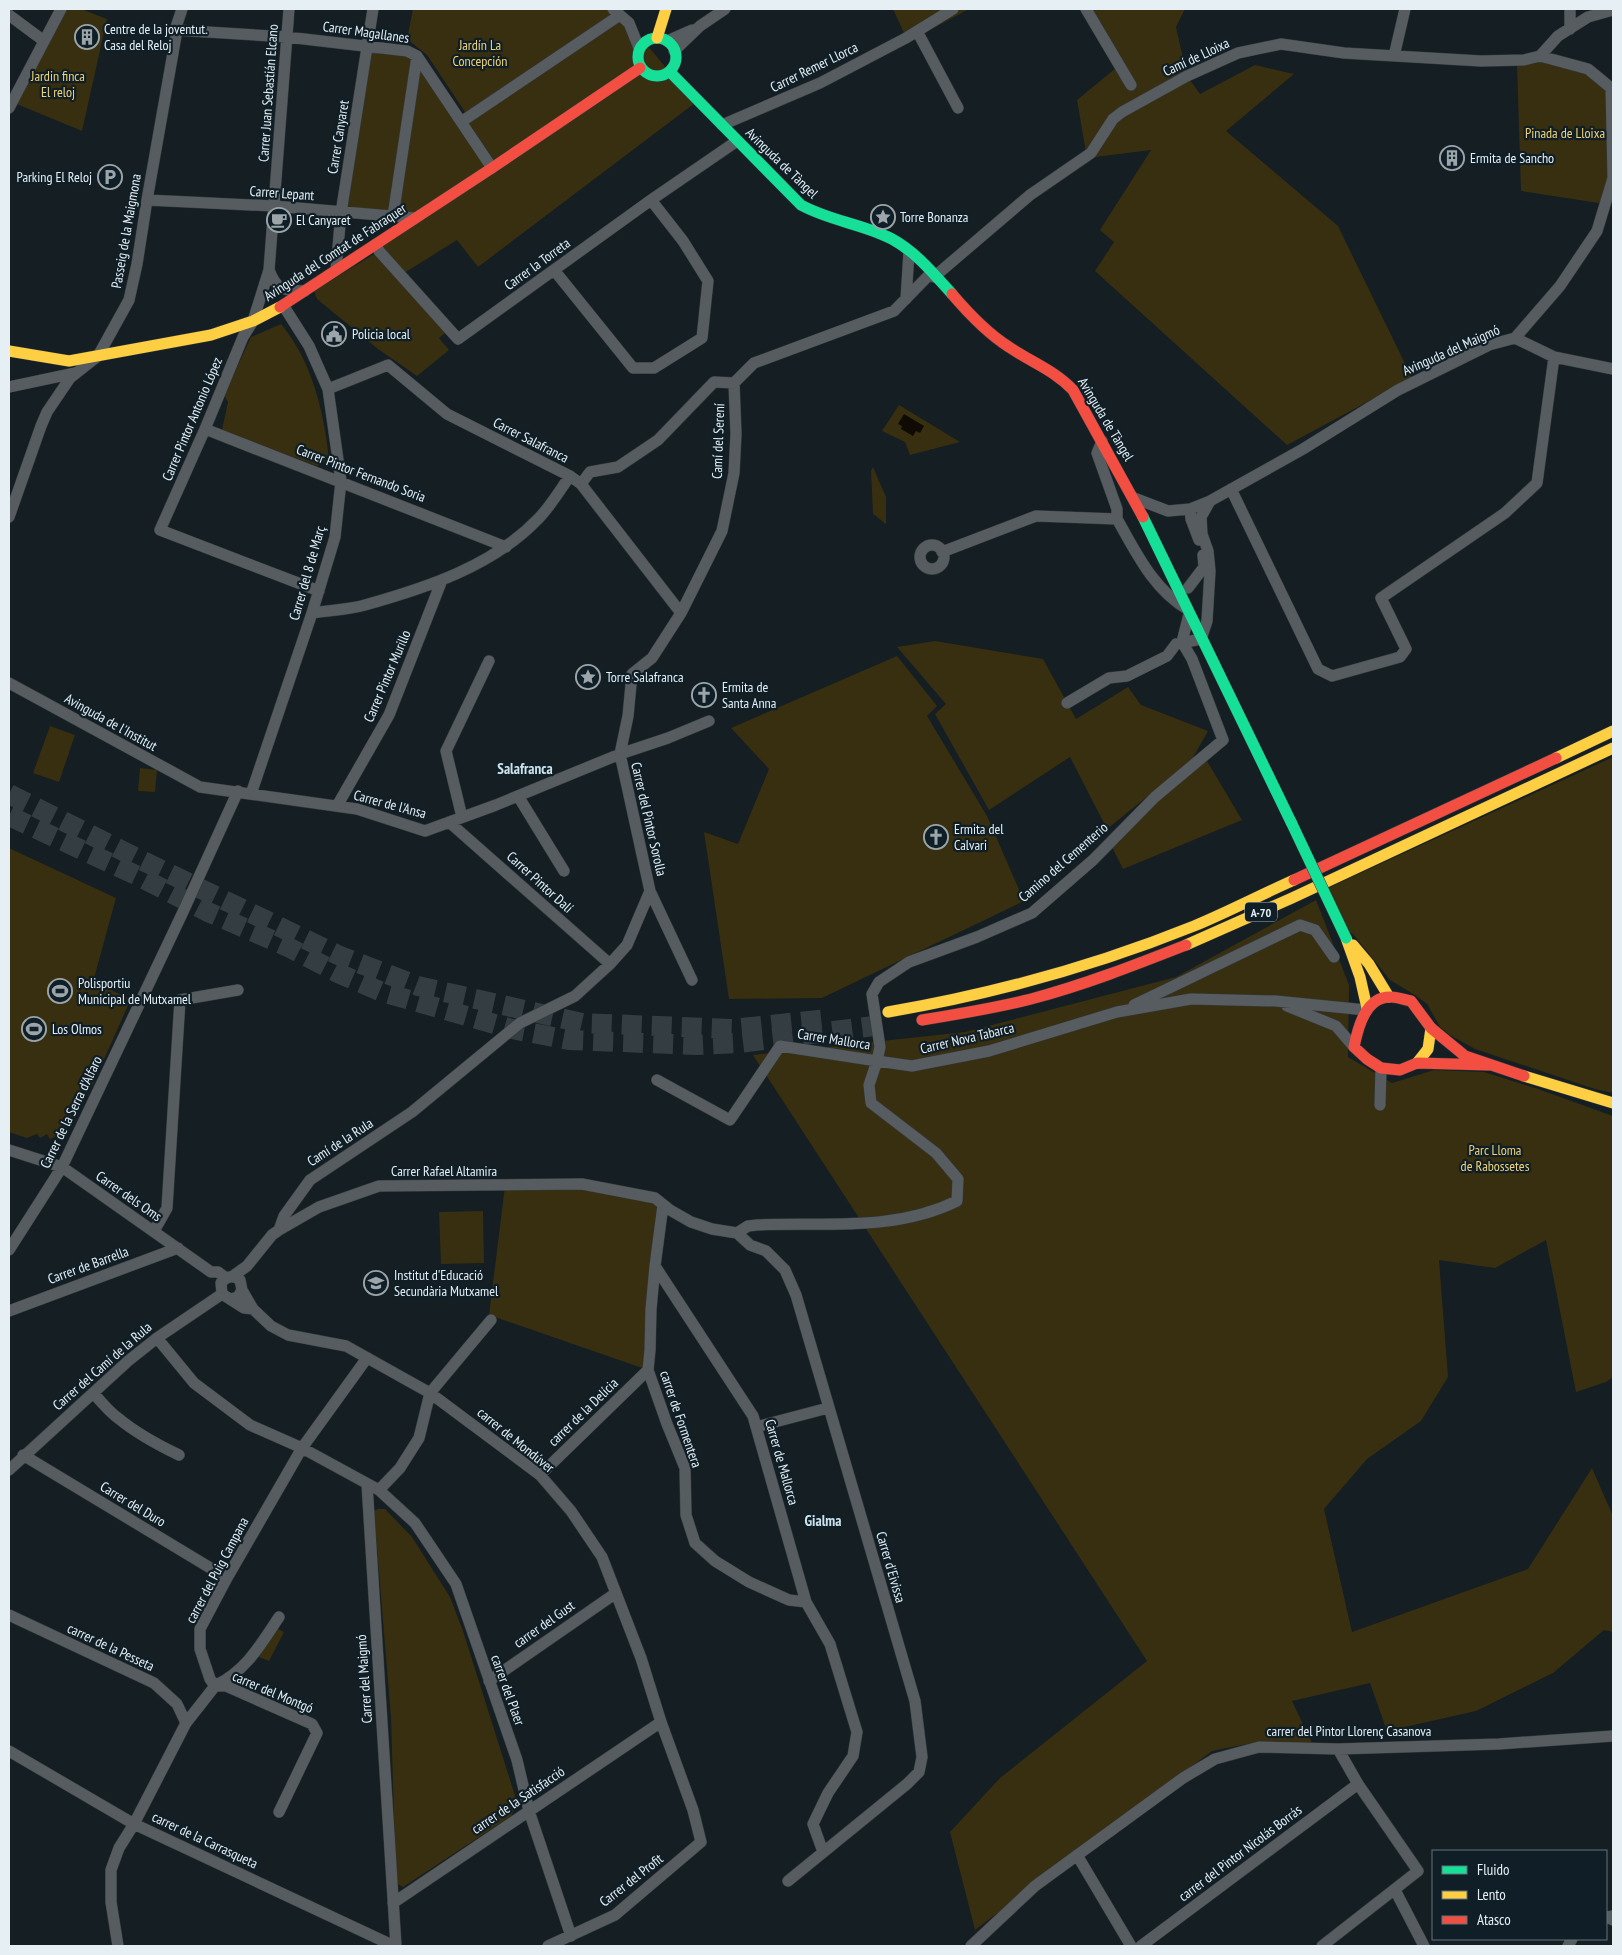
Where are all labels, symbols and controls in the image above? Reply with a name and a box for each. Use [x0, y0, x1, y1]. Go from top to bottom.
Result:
street label: Carrer Magallanes [322, 17, 411, 47]
place label: Centre de la joventut. Casa del Reloj [104, 20, 208, 54]
street label: Carrer Juan Sebastián Elcano [254, 23, 282, 163]
building icon: Centre de la joventut. Casa del Reloj [74, 24, 100, 50]
street label: Camí de Lloixa [1160, 34, 1232, 80]
park label: Jardín La Concepción [452, 36, 508, 70]
street label: Carrer Remer Llorca [767, 38, 861, 96]
park label: Jardin finca El reloj [30, 67, 85, 101]
street label: Carrer Canyaret [323, 99, 353, 175]
street label: Avinguda de Tàngel [742, 124, 823, 203]
park label: Pinada de Lloixa [1525, 124, 1605, 142]
building icon: Ermita de Sancho [1439, 145, 1465, 171]
place label: Ermita de Sancho [1470, 149, 1554, 167]
parking icon: Parking El Reloj [97, 164, 123, 190]
place label: Parking El Reloj [16, 168, 92, 186]
street label: Passeig de la Maigmona [107, 172, 145, 290]
street label: Carrer Lepant [249, 182, 315, 204]
street label: Avinguda del Comtat de Fabraquer [260, 199, 410, 305]
place icon: Torre Bonanza [870, 204, 896, 230]
cafe icon: El Canyaret [266, 207, 292, 233]
place label: Torre Bonanza [900, 208, 968, 226]
place label: El Canyaret [296, 211, 351, 229]
street label: Carrer la Torreta [500, 234, 574, 294]
public building icon: Policia local [321, 321, 347, 347]
street label: Avinguda del Maigmó [1400, 321, 1502, 379]
place label: Policia local [352, 325, 411, 343]
street label: Carrer Pintor Antonio López [158, 354, 226, 484]
street label: Avinguda de Tàngel [1074, 374, 1138, 465]
street label: Camí del Serení [708, 403, 728, 479]
street label: Carrer Salafranca [490, 413, 572, 467]
street label: Carrer Pintor Fernando Soria [294, 440, 428, 506]
street label: Carrer del 8 de Març [285, 524, 329, 622]
street label: Carrer Pintor Murillo [359, 627, 415, 725]
place icon: Torre Salafranca [575, 664, 601, 690]
place label: Torre Salafranca [606, 668, 684, 686]
place label: Ermita de Santa Anna [722, 678, 776, 712]
church icon: Ermita de Santa Anna [691, 682, 717, 708]
street label: Avinguda de l'Institut [62, 689, 161, 755]
district label: Salafranca [497, 759, 553, 778]
street label: Carrer del Pintor Sorolla [627, 760, 671, 878]
street label: Carrer de l'Ansa [352, 786, 428, 822]
street label: Camino del Cementerio [1015, 818, 1111, 906]
place label: Ermita del Calvari [954, 820, 1004, 854]
church icon: Ermita del Calvari [923, 824, 949, 850]
street label: Carrer Pintor Dalí [503, 847, 577, 917]
road number: A-70 [1245, 902, 1277, 922]
place label: Polisportiu Municipal de Mutxamel [78, 974, 192, 1008]
sports icon: Polisportiu Municipal de Mutxamel [47, 978, 73, 1004]
sports icon: Los Olmos [21, 1016, 47, 1042]
street label: Carrer Nova Tabarca [918, 1018, 1016, 1058]
place label: Los Olmos [52, 1020, 102, 1038]
street label: Carrer Mallorca [796, 1024, 872, 1054]
street label: Carrer de la Serra d'Alfaro [36, 1053, 106, 1171]
street label: Camí de la Rula [304, 1114, 376, 1170]
park label: Parc Lloma de Rabossetes [1461, 1141, 1530, 1175]
street label: Carrer Rafael Altamira [391, 1162, 497, 1180]
street label: Carrer dels Oms [93, 1167, 166, 1225]
street label: Carrer de Barrella [45, 1242, 131, 1288]
place label: Institut d'Educació Secundària Mutxamel [394, 1266, 499, 1300]
school or university icon: Institut d'Educació Secundària Mutxamel [363, 1270, 389, 1296]
street label: Carrer del Camí de la Rula [49, 1318, 155, 1414]
street label: carrer de Formentera [656, 1368, 706, 1470]
street label: carrer de la Delícia [544, 1374, 622, 1450]
street label: carrer de Mondúver [474, 1403, 558, 1477]
street label: Carrer de Mallorca [761, 1417, 803, 1507]
street label: Carrer del Duro [97, 1477, 169, 1531]
district label: Gialma [805, 1511, 841, 1530]
street label: carrer del Puig Campana [182, 1514, 252, 1626]
street label: Carrer d'Eivissa [872, 1529, 910, 1605]
street label: carrer del Gust [510, 1596, 578, 1652]
street label: carrer de la Pesseta [65, 1619, 157, 1675]
street label: Carrer del Maigmó [352, 1634, 376, 1724]
street label: carrer del Plaer [487, 1652, 529, 1728]
street label: carrer del Montgó [230, 1667, 316, 1717]
street label: carrer del Pintor Llorenç Casanova [1267, 1722, 1431, 1740]
street label: carrer de la Satisfacció [468, 1762, 568, 1838]
street label: carrer del Pintor Nicolás Borrás [1175, 1801, 1305, 1905]
street label: carrer de la Carrasqueta [149, 1808, 261, 1872]
street label: Carrer del Profit [596, 1849, 667, 1910]
legend [1432, 1850, 1607, 1940]
text: Fluido [1477, 1860, 1509, 1879]
text: Lento [1477, 1885, 1506, 1904]
text: Atasco [1477, 1910, 1511, 1929]

